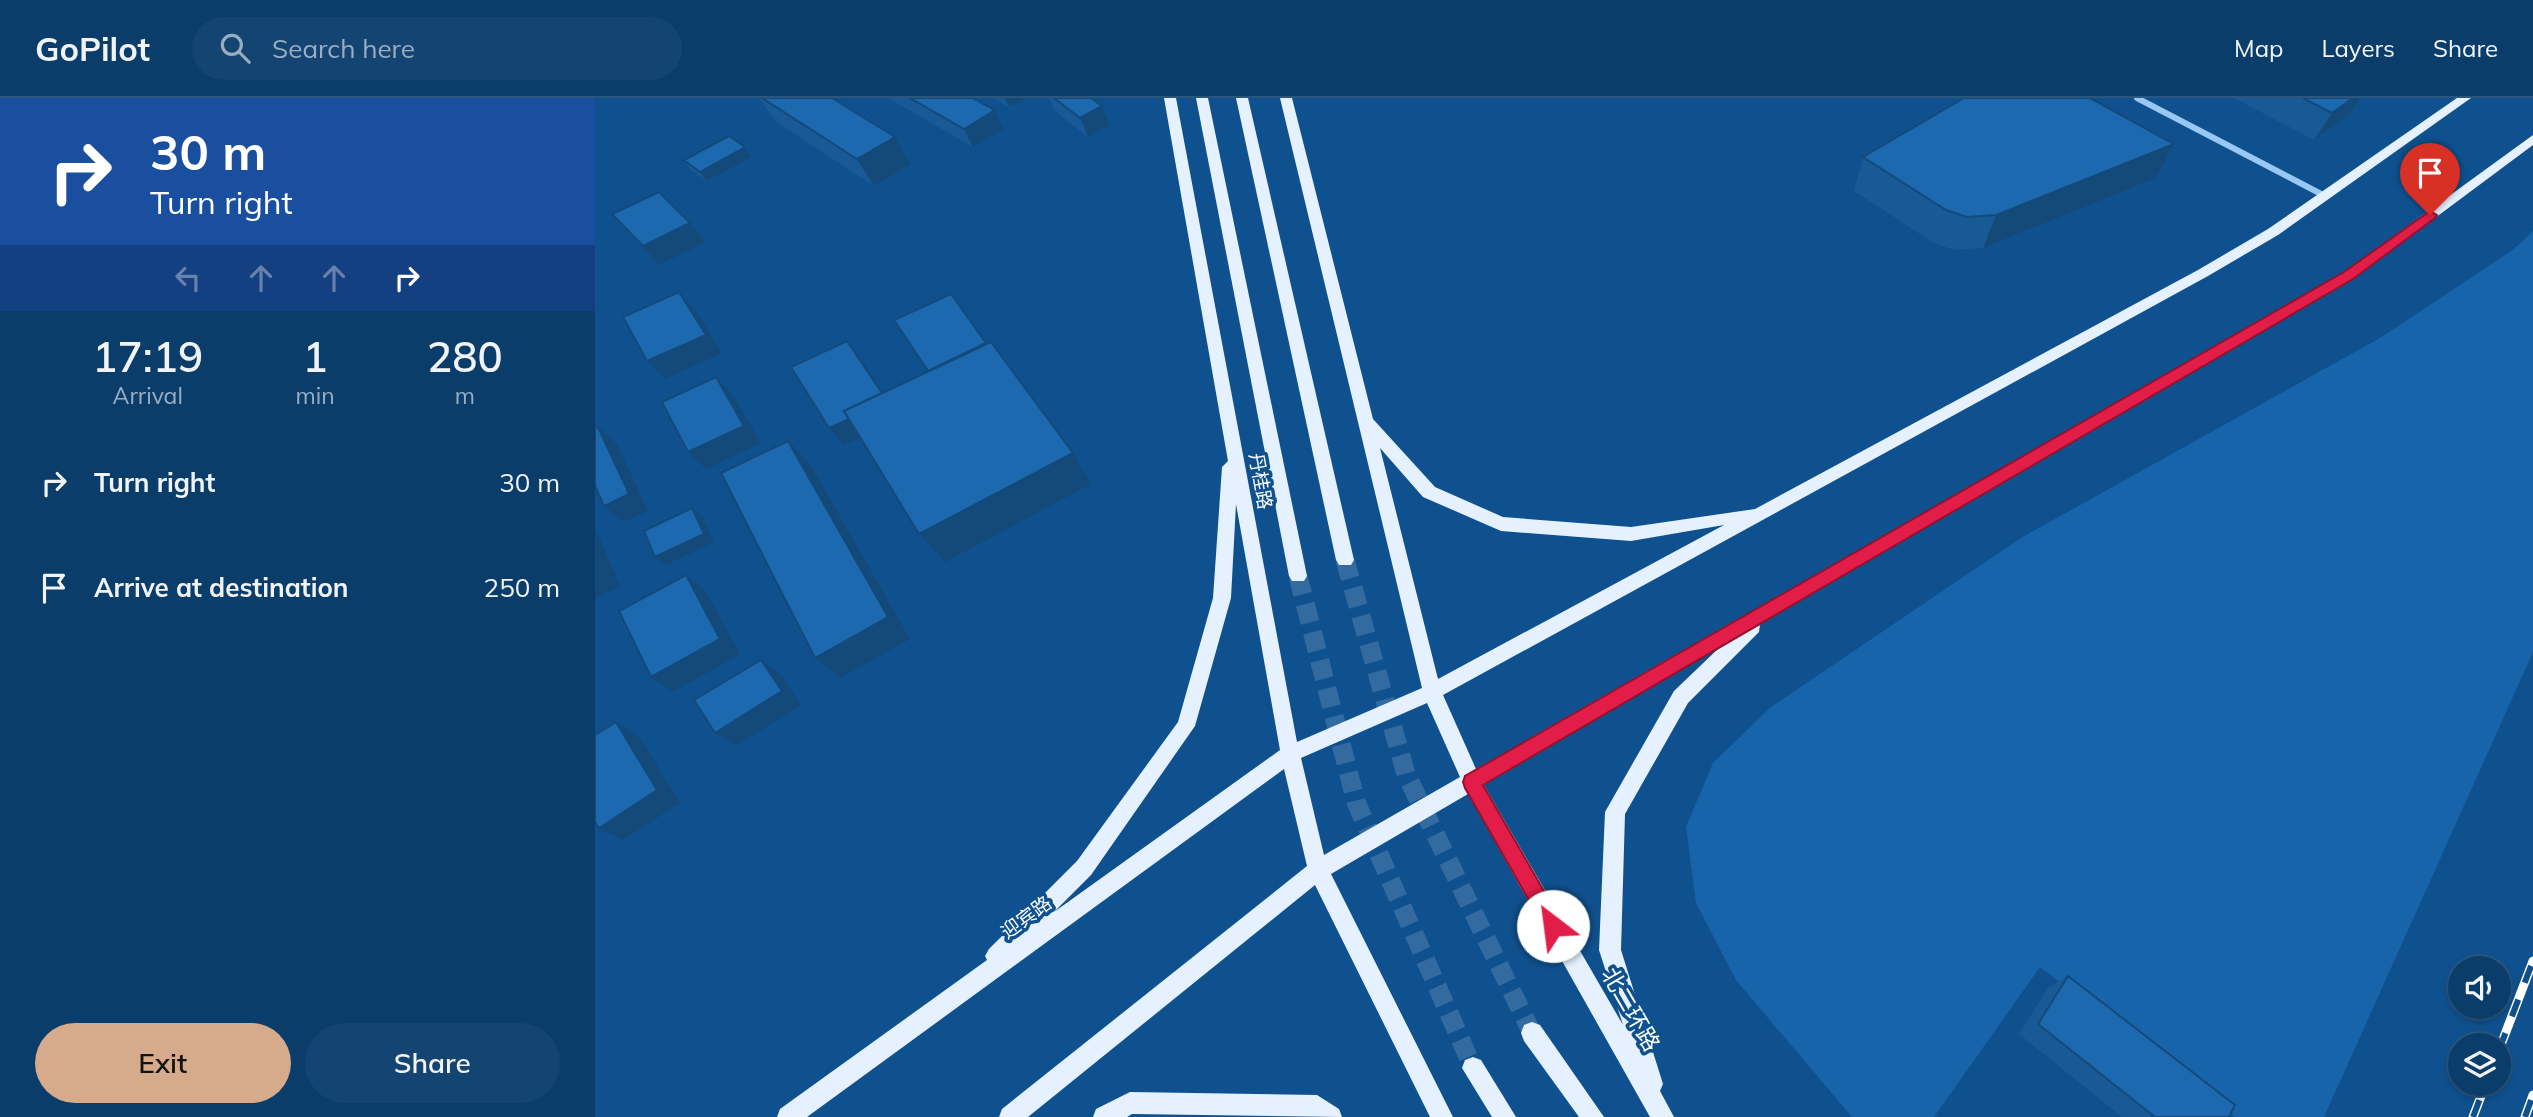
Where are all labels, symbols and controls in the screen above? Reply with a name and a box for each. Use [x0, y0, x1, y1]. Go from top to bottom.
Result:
search box [192, 17, 682, 80]
text: GoPilot [35, 28, 150, 69]
icon: search [216, 29, 254, 67]
text: Search here [272, 32, 415, 65]
text: Map [2234, 33, 2283, 63]
text: Layers [2321, 33, 2395, 63]
text: Share [2433, 33, 2498, 63]
text: 30 m [150, 121, 266, 182]
icon: right [35, 126, 126, 217]
pin [2400, 143, 2460, 215]
icon: arrive [2411, 154, 2449, 192]
text: Turn right [150, 182, 293, 222]
icon: left [169, 259, 207, 297]
icon: ahead [242, 259, 280, 297]
icon: ahead [315, 259, 353, 297]
icon: right [388, 259, 426, 297]
text: 17:19 [92, 330, 203, 383]
text: 1 [302, 330, 328, 383]
text: 280 [427, 330, 503, 383]
text: Arrival [113, 381, 183, 410]
text: min [295, 381, 335, 410]
text: m [455, 381, 475, 410]
street label: 丹桂路 [1244, 451, 1278, 511]
icon: right [35, 464, 73, 502]
text: Turn right [94, 466, 215, 499]
text: 30 m [499, 466, 560, 499]
icon: arrive [35, 569, 73, 607]
text: Arrive at destination [94, 571, 349, 604]
text: 250 m [484, 571, 560, 604]
position arrow [1516, 889, 1590, 963]
street label: 迎宾路 [996, 891, 1056, 943]
map controls [2448, 956, 2511, 1096]
button: sound [2448, 956, 2511, 1019]
street label: 北二环路 [1595, 962, 1667, 1056]
button: Exit [35, 1023, 291, 1103]
button: Share [305, 1023, 560, 1103]
button: layers [2448, 1033, 2511, 1096]

